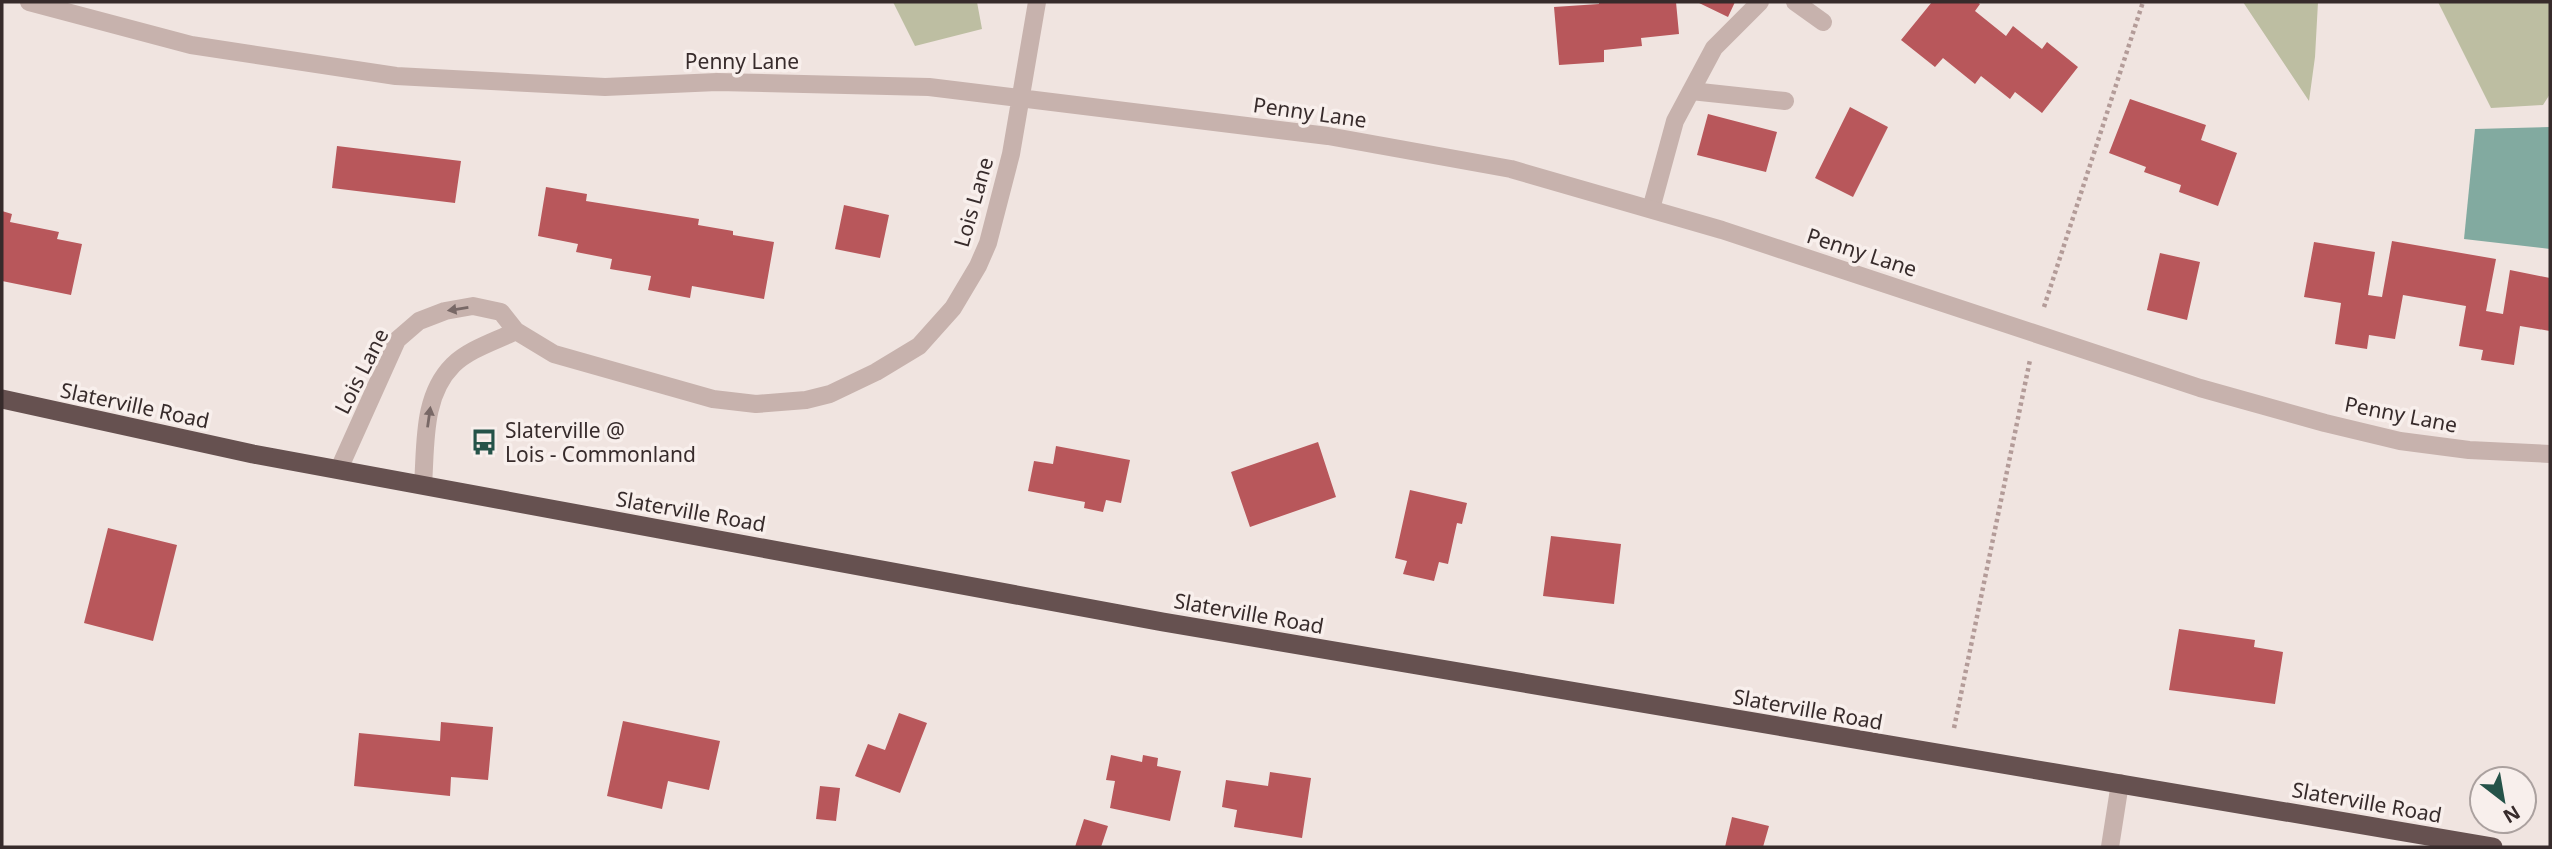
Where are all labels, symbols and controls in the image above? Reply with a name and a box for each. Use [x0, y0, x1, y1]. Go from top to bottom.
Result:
street label: Penny Lane [685, 47, 799, 75]
street label: Penny Lane [1251, 90, 1369, 134]
street label: Lois Lane [947, 154, 999, 250]
street label: Penny Lane [1803, 221, 1921, 283]
one-way arrow [447, 304, 469, 315]
street label: Lois Lane [328, 324, 394, 418]
street label: Slaterville Road [58, 376, 212, 434]
street label: Penny Lane [2342, 389, 2460, 439]
one-way arrow [423, 406, 434, 428]
place label: Slaterville @ Lois - Commonland [505, 416, 696, 468]
bus stop icon: Slaterville @ Lois - Commonland [469, 427, 499, 457]
street label: Slaterville Road [614, 484, 768, 538]
street label: Slaterville Road [1172, 586, 1326, 640]
street label: Slaterville Road [1731, 682, 1885, 736]
north arrow [2468, 765, 2538, 835]
street label: Slaterville Road [2290, 775, 2444, 829]
text: N [2498, 799, 2525, 830]

